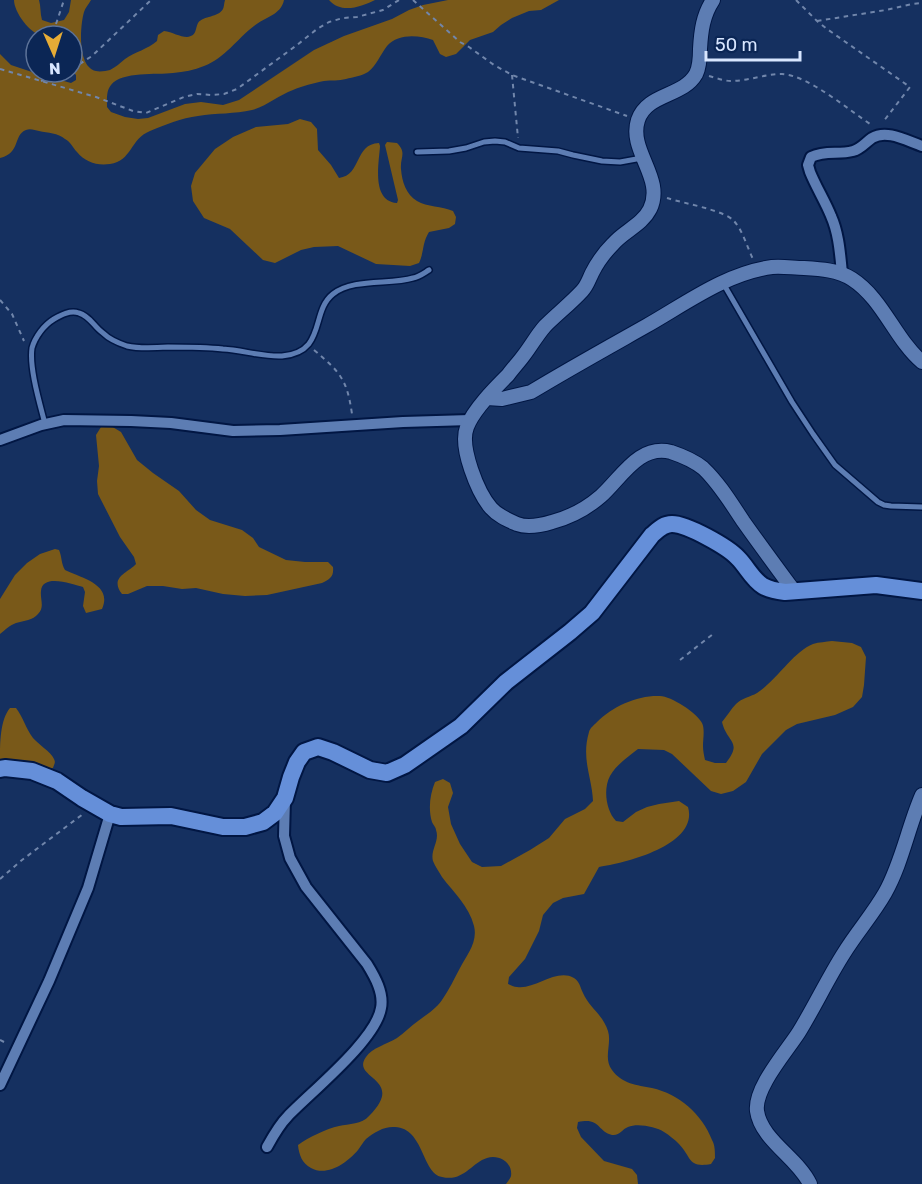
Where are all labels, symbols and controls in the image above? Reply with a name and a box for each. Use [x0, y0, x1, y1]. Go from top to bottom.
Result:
north arrow [24, 24, 84, 84]
scale bar [706, 24, 800, 62]
text: 50 m [715, 34, 758, 56]
text: N [49, 59, 61, 78]

